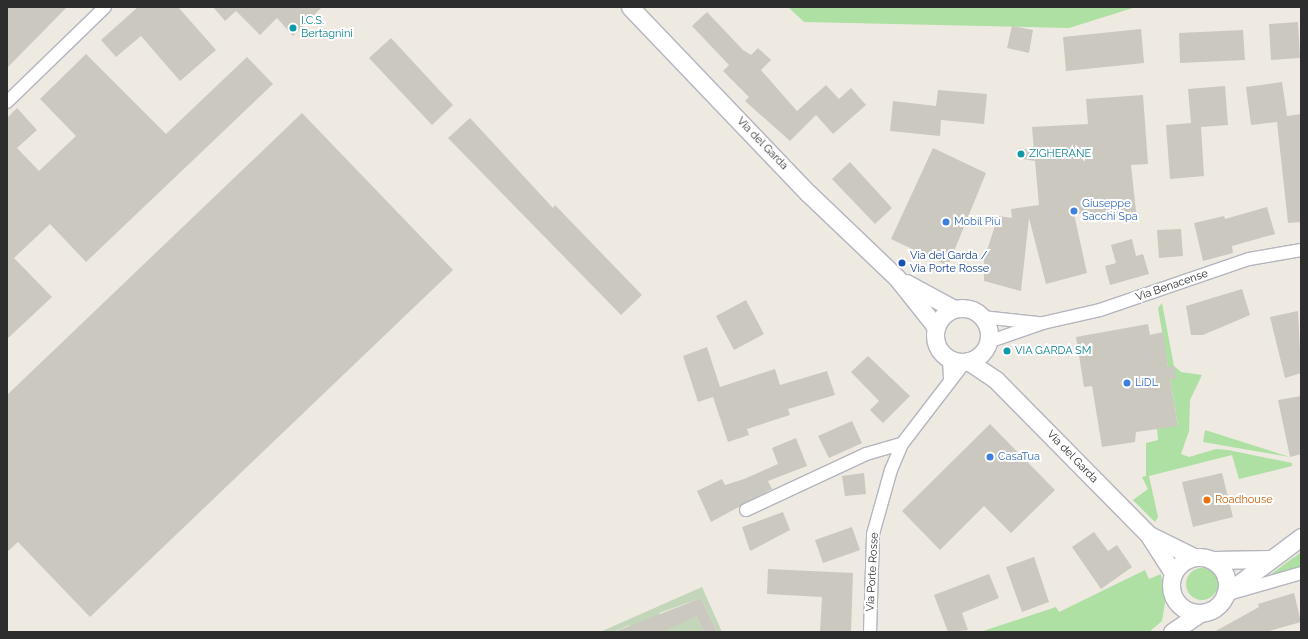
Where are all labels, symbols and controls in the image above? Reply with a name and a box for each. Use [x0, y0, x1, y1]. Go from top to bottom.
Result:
place label: I.C.S. Bertagnini [301, 15, 353, 41]
marker: I.C.S. Bertagnini [288, 23, 298, 33]
street label: Via del Garda [734, 115, 790, 173]
place label: ZIGHERANE [1029, 147, 1091, 161]
marker: ZIGHERANE [1016, 149, 1026, 159]
place label: Giuseppe Sacchi Spa [1082, 198, 1138, 224]
marker: Giuseppe Sacchi Spa [1069, 206, 1079, 216]
place label: Mobil Più [954, 215, 1001, 229]
marker: Mobil Più [941, 217, 951, 227]
place label: Via del Garda / Via Porte Rosse [910, 250, 989, 276]
marker: Via del Garda / Via Porte Rosse [897, 258, 907, 268]
street label: Via Benacense [1134, 267, 1210, 305]
place label: VIA GARDA SM [1015, 344, 1092, 358]
marker: VIA GARDA SM [1002, 346, 1012, 356]
place label: LiDL [1135, 376, 1158, 390]
marker: LiDL [1122, 378, 1132, 388]
street label: Via del Garda [1044, 428, 1100, 486]
place label: CasaTua [998, 450, 1040, 464]
marker: CasaTua [985, 452, 995, 462]
place label: Roadhouse [1215, 493, 1273, 507]
marker: Roadhouse [1202, 495, 1212, 505]
street label: Via Porte Rosse [864, 532, 882, 612]

